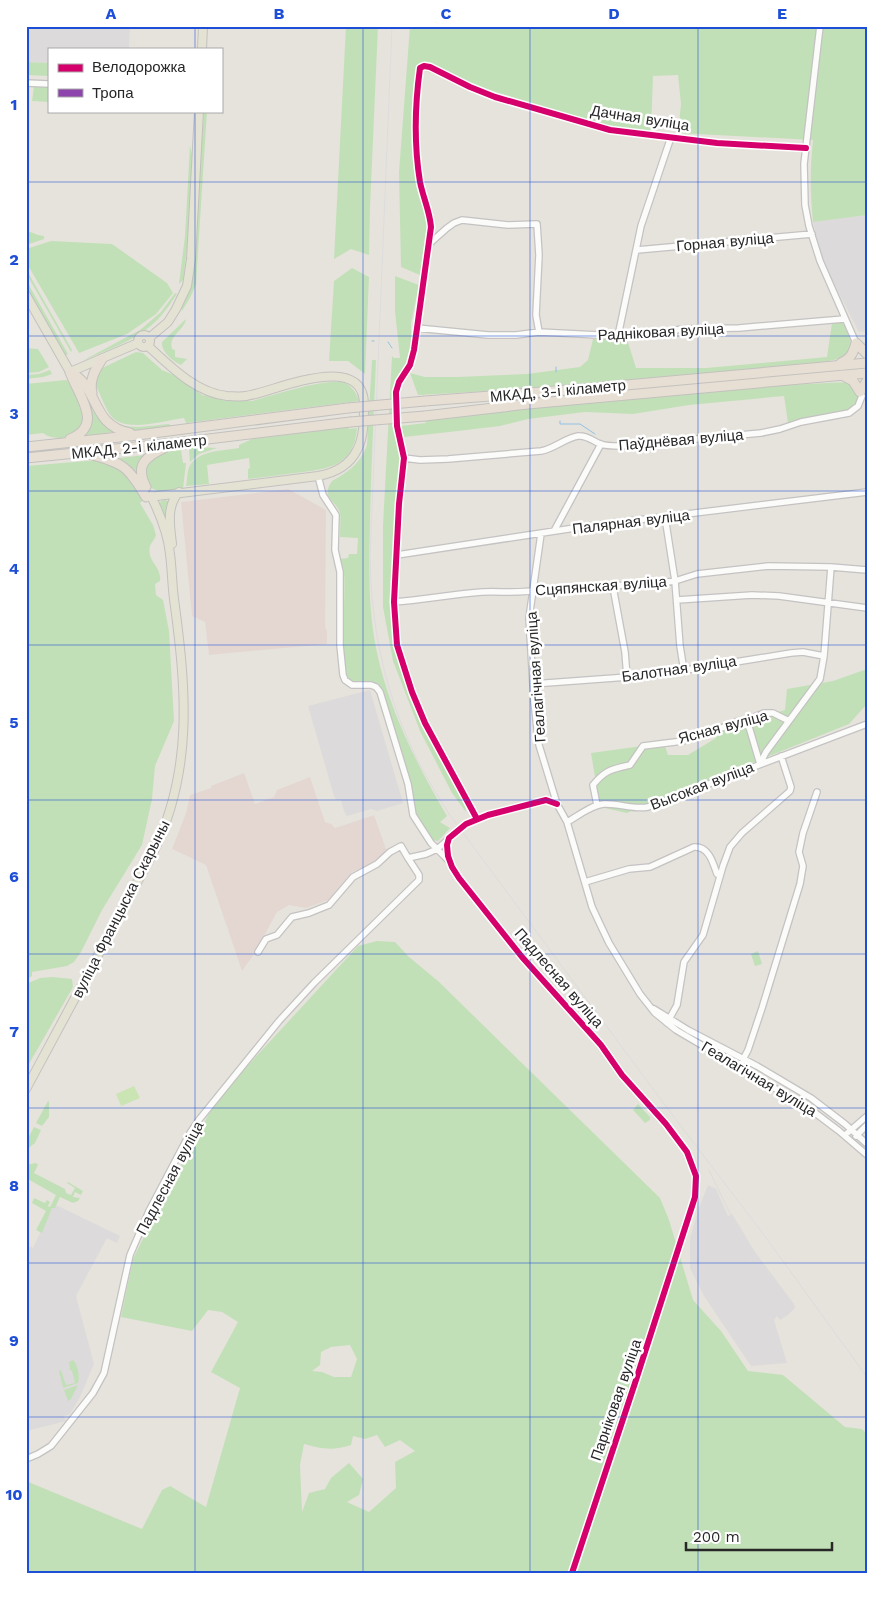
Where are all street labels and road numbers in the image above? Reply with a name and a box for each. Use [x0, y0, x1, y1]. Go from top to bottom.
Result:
street label: Дачная вуліца [589, 101, 691, 135]
street label: Горная вуліца [676, 229, 775, 255]
street label: Радніковая вуліца [597, 320, 725, 344]
street label: МКАД, 3-і кіламетр [489, 376, 627, 406]
street label: Паўднёвая вуліца [618, 426, 745, 454]
street label: МКАД, 2-і кіламетр [70, 431, 208, 463]
street label: Палярная вуліца [571, 506, 691, 538]
street label: Сцяпянская вуліца [535, 572, 668, 600]
street label: Геалагічная вуліца [522, 610, 550, 743]
street label: Балотная вуліца [620, 652, 738, 686]
street label: Ясная вуліца [676, 706, 770, 748]
street label: Высокая вуліца [648, 758, 757, 814]
street label: вуліца Францыска Скарыны [68, 817, 174, 1001]
street label: Падлесная вуліца [511, 924, 608, 1032]
street label: Геалагічная вуліца [698, 1037, 820, 1121]
street label: Падлесная вуліца [132, 1118, 208, 1238]
street label: Парніковая вуліца [587, 1336, 645, 1463]

